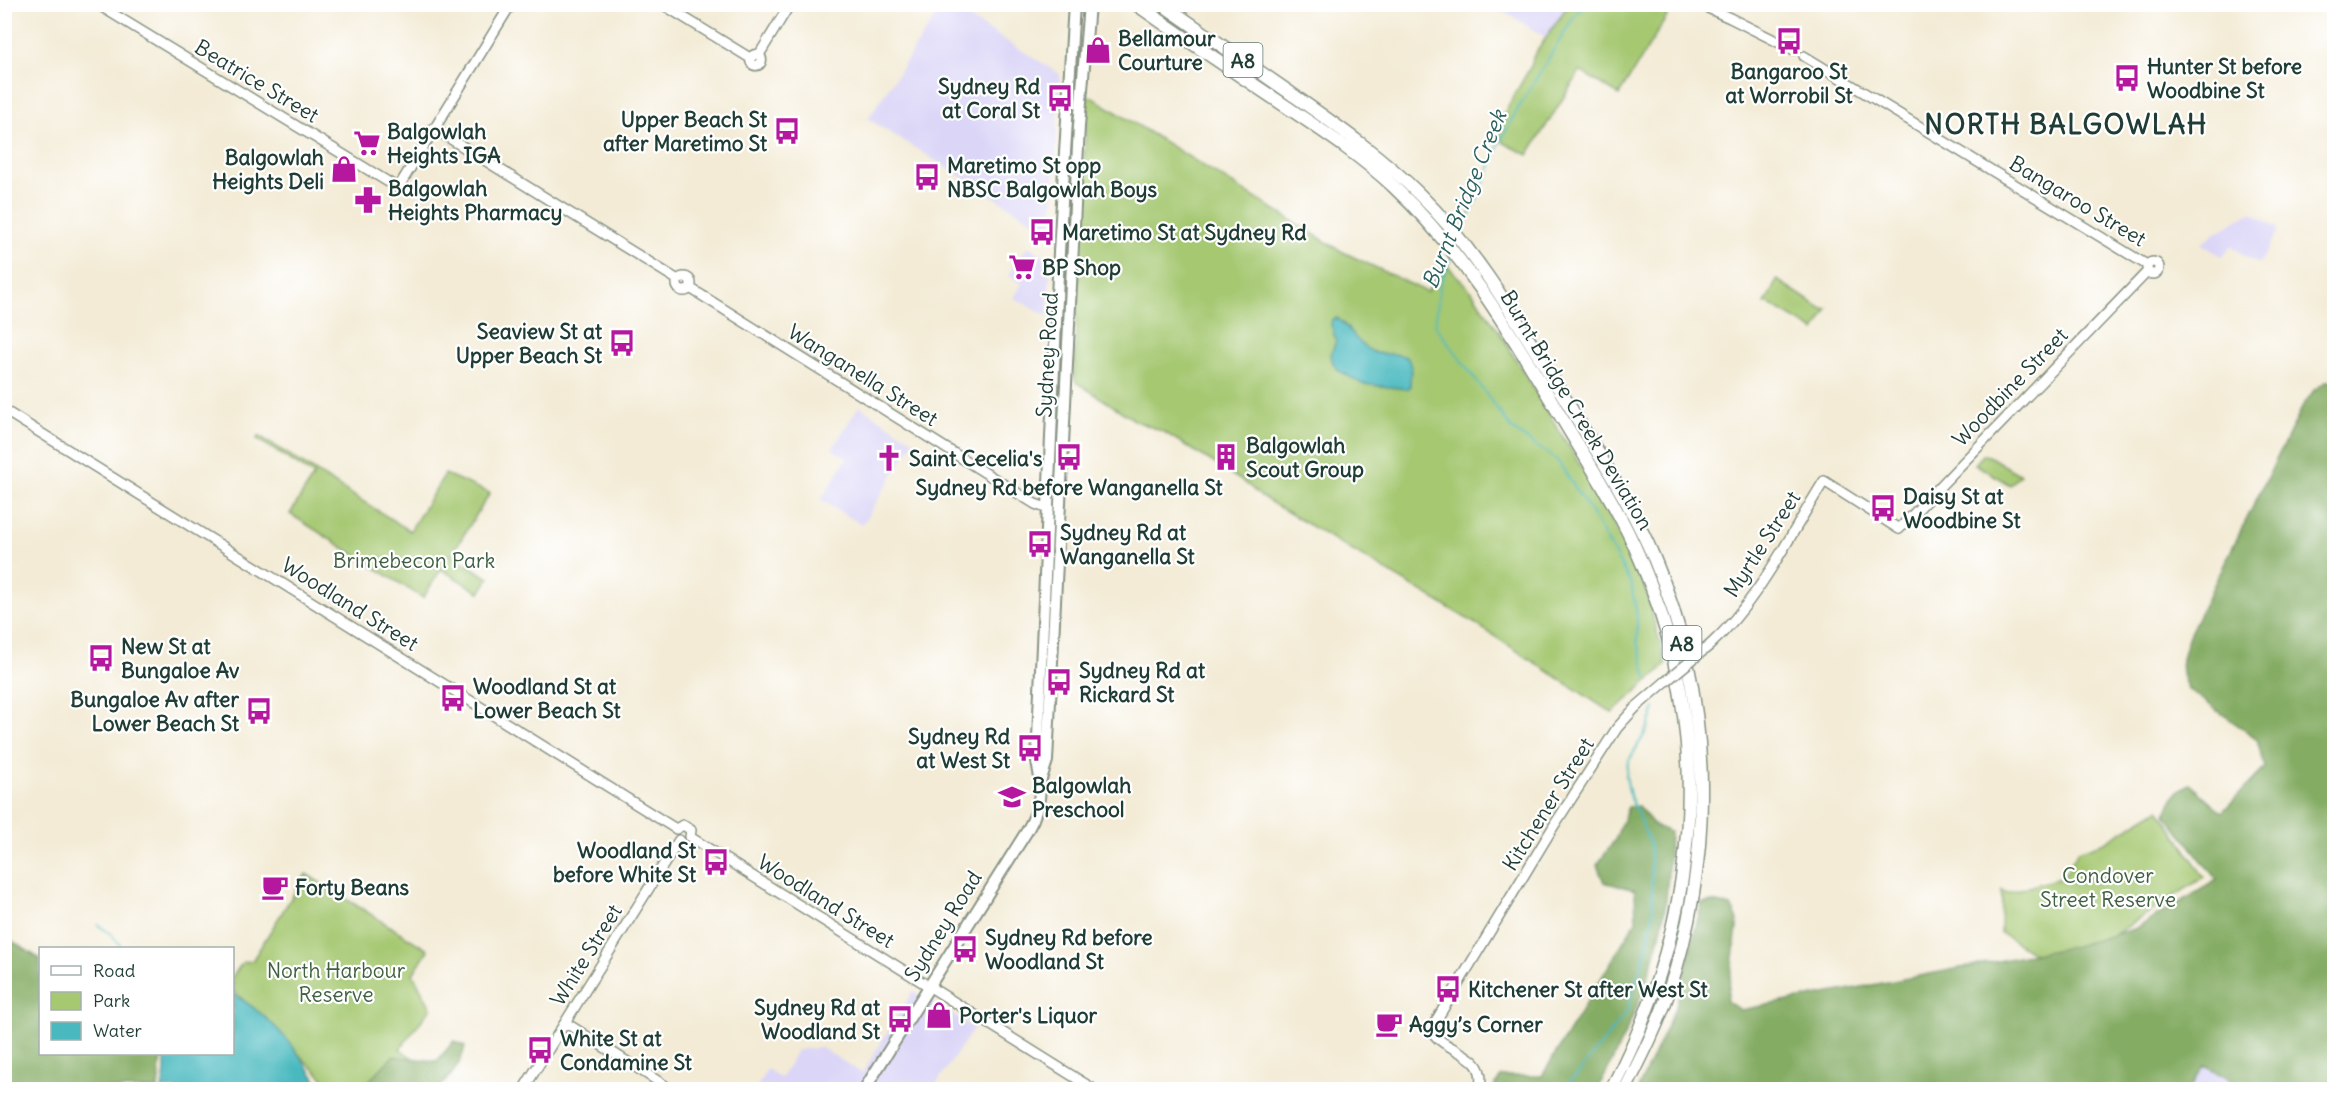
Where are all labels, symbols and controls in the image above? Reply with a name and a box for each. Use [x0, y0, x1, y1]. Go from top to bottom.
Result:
place label: Bellamour Courture [1118, 25, 1216, 76]
bus stop icon: Bangaroo St at Worrobil St [1774, 26, 1804, 56]
street label: Beatrice Street [190, 33, 324, 129]
shop icon: Bellamour Courture [1083, 35, 1113, 65]
road number: A8 [1224, 43, 1262, 77]
place label: Hunter St before Woodbine St [2147, 53, 2302, 104]
place label: Bangaroo St at Worrobil St [1725, 58, 1854, 109]
bus stop icon: Hunter St before Woodbine St [2112, 63, 2142, 93]
place label: Sydney Rd at Coral St [938, 73, 1041, 124]
bus stop icon: Sydney Rd at Coral St [1045, 83, 1075, 113]
water label: Burnt Bridge Creek [1415, 104, 1513, 292]
place label: Upper Beach St after Maretimo St [603, 106, 768, 157]
district label: NORTH BALGOWLAH [1924, 107, 2208, 141]
bus stop icon: Upper Beach St after Maretimo St [772, 116, 802, 146]
place label: Balgowlah Heights IGA [387, 118, 501, 169]
supermarket icon: Balgowlah Heights IGA [352, 128, 382, 158]
place label: Balgowlah Heights Deli [212, 144, 324, 195]
street label: Bangaroo Street [2005, 150, 2151, 252]
place label: Maretimo St opp NBSC Balgowlah Boys [947, 152, 1158, 203]
shop icon: Balgowlah Heights Deli [329, 154, 359, 184]
bus stop icon: Maretimo St opp NBSC Balgowlah Boys [912, 162, 942, 192]
place label: Balgowlah Heights Pharmacy [388, 175, 562, 226]
pharmacy icon: Balgowlah Heights Pharmacy [353, 185, 383, 215]
bus stop icon: Maretimo St at Sydney Rd [1027, 217, 1057, 247]
place label: Maretimo St at Sydney Rd [1062, 219, 1307, 246]
supermarket icon: BP Shop [1007, 252, 1037, 282]
place label: BP Shop [1042, 254, 1121, 281]
street label: Burnt Bridge Creek Deviation [1495, 285, 1659, 535]
street label: Sydney Road [1030, 292, 1064, 418]
place label: Seaview St at Upper Beach St [456, 318, 603, 369]
street label: Wanganella Street [783, 318, 943, 432]
street label: Woodbine Street [1946, 322, 2074, 452]
bus stop icon: Seaview St at Upper Beach St [607, 328, 637, 358]
place label: Balgowlah Scout Group [1246, 432, 1364, 483]
bus stop icon: Sydney Rd before Wanganella St [1054, 442, 1084, 472]
building icon: Balgowlah Scout Group [1211, 442, 1241, 472]
church icon: Saint Cecelia's [874, 443, 904, 473]
place label: Saint Cecelia's [909, 445, 1043, 472]
place label: Sydney Rd before Wanganella St [915, 474, 1223, 501]
place label: Daisy St at Woodbine St [1903, 483, 2021, 534]
street label: Myrtle Street [1718, 486, 1806, 602]
bus stop icon: Daisy St at Woodbine St [1868, 493, 1898, 523]
place label: Sydney Rd at Wanganella St [1060, 519, 1195, 570]
bus stop icon: Sydney Rd at Wanganella St [1025, 529, 1055, 559]
park label: Brimebecon Park [333, 547, 495, 574]
street label: Woodland Street [276, 551, 424, 657]
road number: A8 [1662, 626, 1702, 660]
place label: New St at Bungaloe Av [121, 633, 240, 684]
bus stop icon: New St at Bungaloe Av [86, 643, 116, 673]
place label: Sydney Rd at Rickard St [1079, 657, 1206, 708]
bus stop icon: Sydney Rd at Rickard St [1044, 667, 1074, 697]
place label: Woodland St at Lower Beach St [473, 673, 621, 724]
bus stop icon: Woodland St at Lower Beach St [438, 683, 468, 713]
place label: Bungaloe Av after Lower Beach St [70, 686, 240, 737]
bus stop icon: Bungaloe Av after Lower Beach St [244, 696, 274, 726]
place label: Sydney Rd at West St [908, 723, 1011, 774]
street label: Kitchener Street [1496, 732, 1600, 876]
bus stop icon: Sydney Rd at West St [1015, 733, 1045, 763]
place label: Balgowlah Preschool [1032, 772, 1131, 823]
school or university icon: Balgowlah Preschool [997, 782, 1027, 812]
place label: Woodland St before White St [553, 837, 697, 888]
bus stop icon: Woodland St before White St [701, 847, 731, 877]
street label: Woodland Street [752, 848, 900, 954]
park label: Condover Street Reserve [2040, 862, 2176, 913]
street label: Sydney Road [898, 866, 988, 986]
cafe icon: Forty Beans [260, 872, 290, 902]
place label: Forty Beans [295, 874, 410, 901]
street label: White Street [544, 899, 628, 1011]
place label: Sydney Rd before Woodland St [985, 924, 1153, 975]
bus stop icon: Sydney Rd before Woodland St [950, 934, 980, 964]
legend [39, 947, 234, 1055]
park label: North Harbour Reserve [267, 957, 406, 1008]
text: Road [93, 959, 136, 982]
bus stop icon: Kitchener St after West St [1433, 974, 1463, 1004]
place label: Kitchener St after West St [1468, 976, 1708, 1003]
text: Park [93, 989, 130, 1012]
place label: Sydney Rd at Woodland St [754, 994, 881, 1045]
shop icon: Porter's Liquor [924, 1000, 954, 1030]
place label: Porter's Liquor [959, 1002, 1098, 1029]
bus stop icon: Sydney Rd at Woodland St [885, 1004, 915, 1034]
cafe icon: Aggy’s Corner [1374, 1009, 1404, 1039]
place label: Aggy’s Corner [1409, 1011, 1543, 1038]
text: Water [93, 1019, 143, 1042]
place label: White St at Condamine St [560, 1025, 693, 1076]
bus stop icon: White St at Condamine St [525, 1035, 555, 1065]

